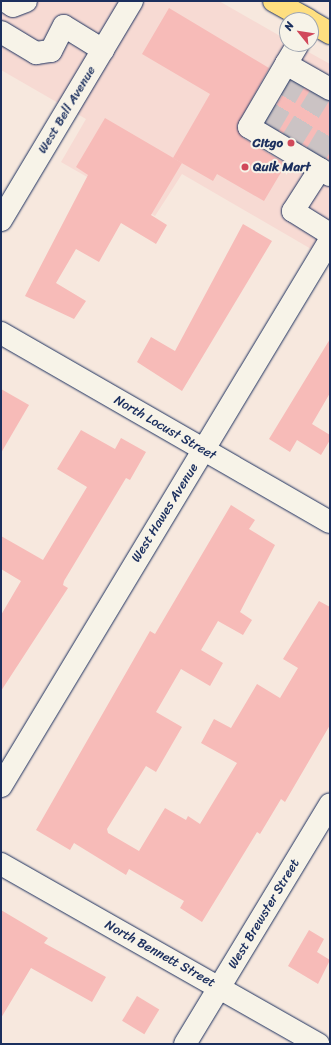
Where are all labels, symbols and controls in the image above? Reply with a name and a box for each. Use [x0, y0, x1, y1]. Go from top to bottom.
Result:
north arrow [279, 12, 319, 52]
text: N [279, 18, 299, 34]
street label: West Bell Avenue [35, 64, 99, 156]
place label: Citgo [252, 135, 283, 151]
marker: Citgo [286, 138, 296, 148]
place label: Quik Mart [253, 159, 310, 175]
marker: Quik Mart [240, 162, 250, 172]
street label: North Locust Street [111, 392, 219, 464]
street label: West Hawes Avenue [128, 461, 202, 565]
street label: West Brewster Street [225, 856, 303, 972]
street label: North Bennett Street [102, 917, 218, 991]

